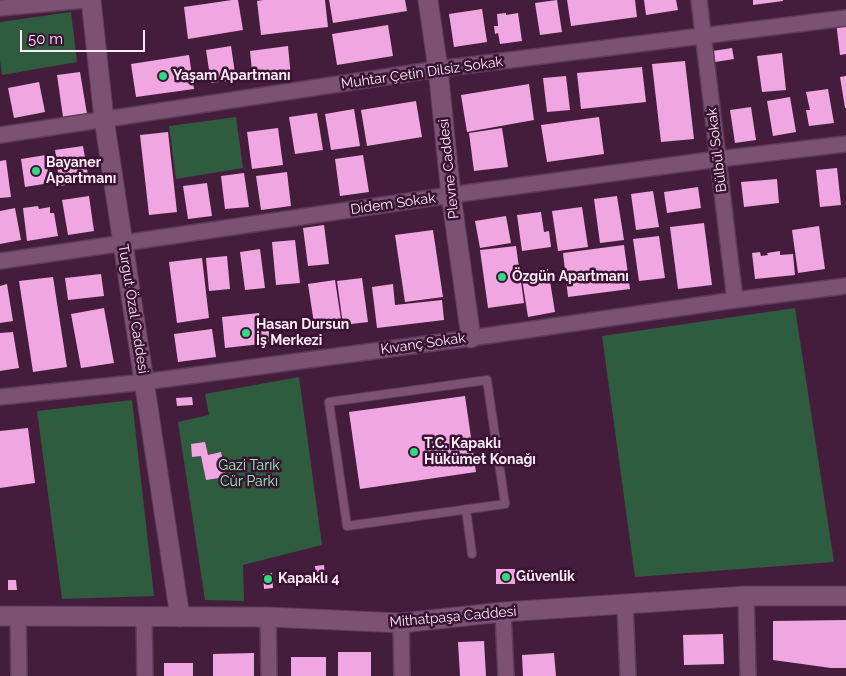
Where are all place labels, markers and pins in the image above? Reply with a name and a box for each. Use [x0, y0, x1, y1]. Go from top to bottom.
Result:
place label: Yaşam Apartmanı [173, 68, 291, 84]
marker: Yaşam Apartmanı [157, 70, 169, 82]
place label: Bayaner Apartmanı [46, 155, 116, 188]
marker: Bayaner Apartmanı [30, 165, 42, 177]
place label: Özgün Apartmanı [512, 269, 629, 285]
marker: Özgün Apartmanı [496, 271, 508, 283]
place label: Hasan Dursun İş Merkezi [256, 317, 349, 350]
marker: Hasan Dursun İş Merkezi [240, 327, 252, 339]
place label: T.C. Kapaklı Hükümet Konağı [424, 436, 536, 468]
marker: T.C. Kapaklı Hükümet Konağı [408, 446, 420, 458]
place label: Güvenlik [516, 569, 575, 585]
place label: Kapaklı 4 [278, 571, 339, 587]
marker: Güvenlik [500, 571, 512, 583]
marker: Kapaklı 4 [262, 573, 274, 585]

